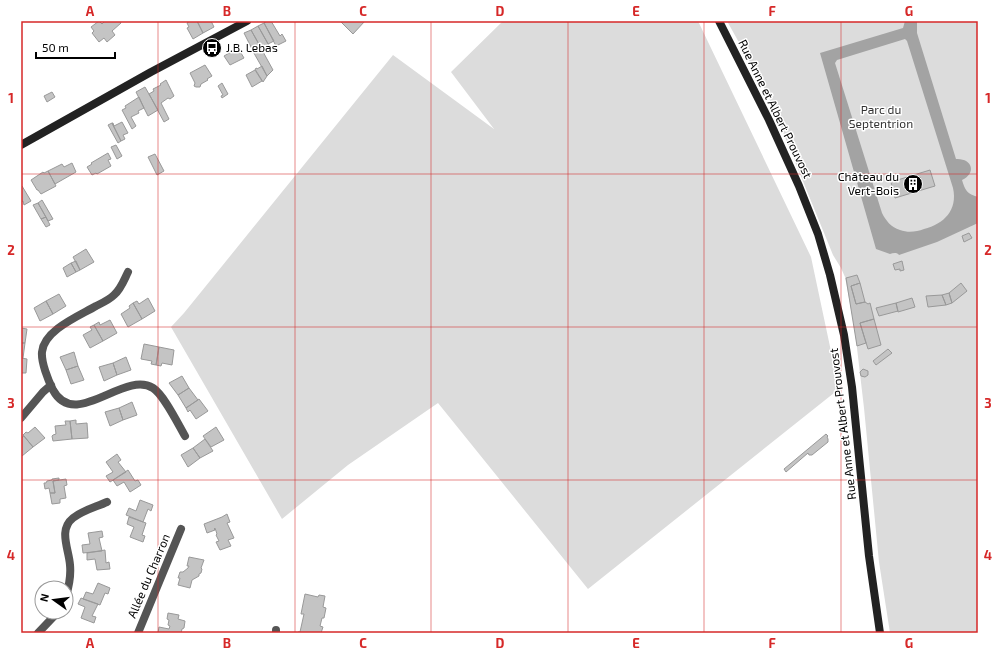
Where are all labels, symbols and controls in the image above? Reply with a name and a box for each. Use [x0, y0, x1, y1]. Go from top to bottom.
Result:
text: A [86, 3, 95, 19]
text: B [223, 3, 231, 19]
text: C [359, 3, 367, 19]
text: D [496, 3, 505, 19]
text: E [632, 3, 640, 19]
text: F [768, 3, 776, 19]
text: G [905, 3, 913, 19]
scale bar [36, 34, 115, 60]
bus stop icon: J.B. Lebas [201, 37, 223, 59]
street label: Rue Anne et Albert Prouvost [736, 37, 816, 181]
text: 50 m [42, 40, 69, 54]
place label: J.B. Lebas [226, 40, 278, 54]
text: 1 [8, 90, 14, 106]
text: 1 [985, 90, 991, 106]
park label: Parc du Septentrion [849, 102, 913, 130]
place label: Château du Vert-Bois [838, 169, 899, 197]
building icon: Château du Vert-Bois [902, 173, 924, 195]
text: 2 [7, 242, 15, 258]
text: 2 [984, 242, 992, 258]
street label: Rue Anne et Albert Prouvost [826, 347, 858, 501]
text: 3 [7, 395, 15, 411]
text: 3 [984, 395, 992, 411]
street label: Allée du Charron [124, 531, 172, 620]
text: 4 [7, 547, 15, 563]
text: 4 [984, 547, 992, 563]
north arrow [34, 580, 74, 620]
text: N [37, 592, 51, 603]
text: A [86, 635, 95, 651]
text: B [223, 635, 231, 651]
text: C [359, 635, 367, 651]
text: D [496, 635, 505, 651]
text: E [632, 635, 640, 651]
text: F [768, 635, 776, 651]
text: G [905, 635, 913, 651]

